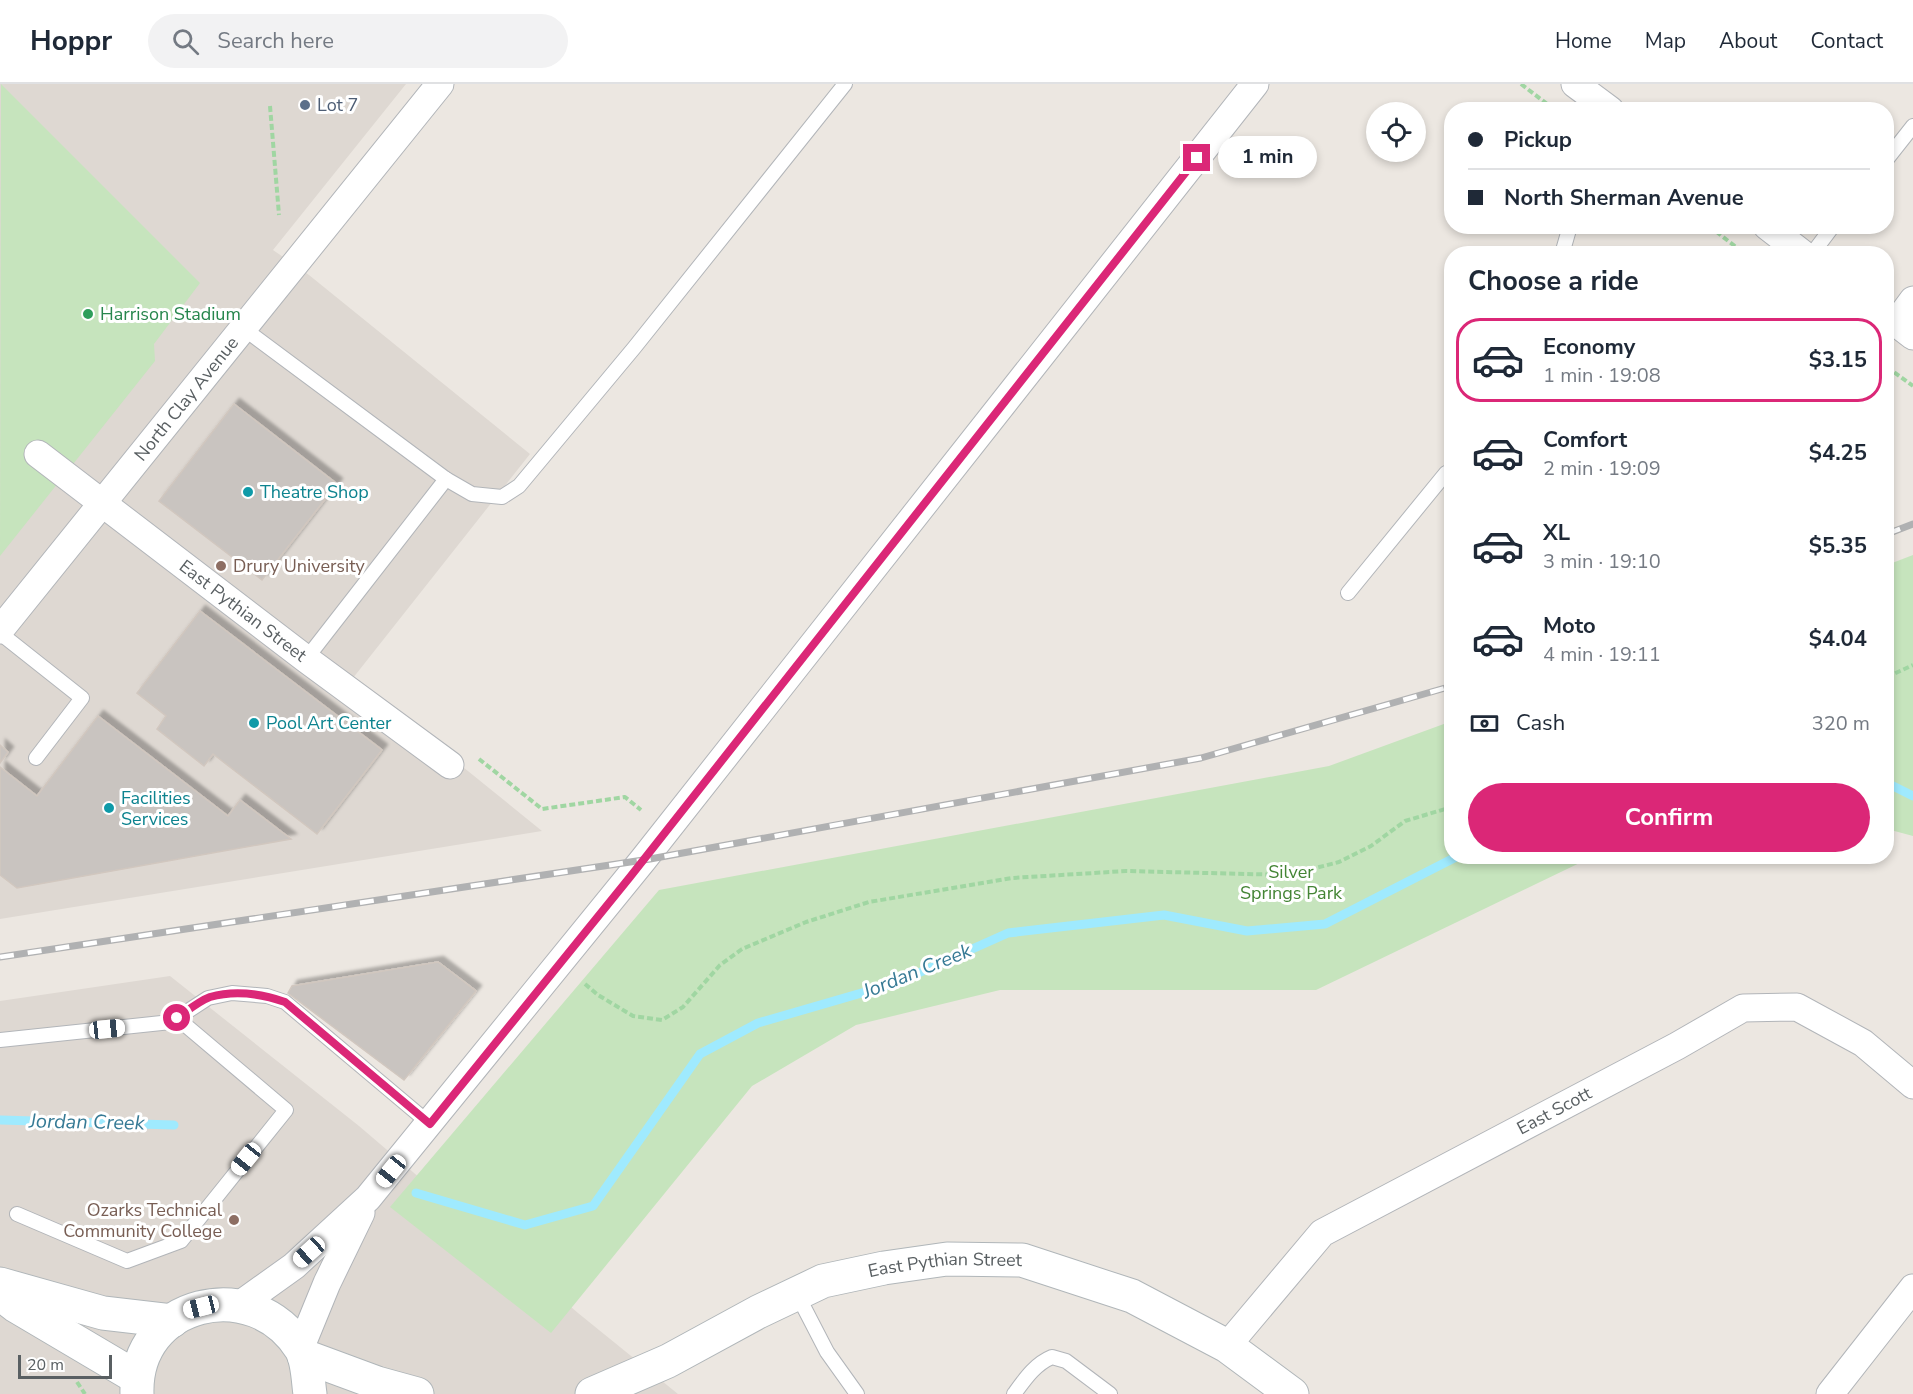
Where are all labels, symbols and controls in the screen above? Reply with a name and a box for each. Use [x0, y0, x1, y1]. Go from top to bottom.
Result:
search box [148, 14, 568, 68]
text: Hoppr [30, 22, 112, 60]
icon: search [169, 25, 202, 58]
text: Search here [217, 26, 334, 56]
text: Home [1555, 27, 1612, 55]
text: Map [1645, 27, 1686, 55]
text: About [1719, 27, 1777, 55]
text: Contact [1810, 27, 1883, 55]
place label: Lot 7 [317, 93, 358, 117]
marker: Lot 7 [298, 98, 312, 112]
map controls [1366, 102, 1426, 162]
button: locate [1366, 102, 1426, 162]
text: Pickup [1504, 125, 1572, 155]
callout: 1 min [1218, 137, 1317, 179]
text: 1 min [1242, 143, 1293, 170]
route end [1183, 144, 1210, 171]
text: North Sherman Avenue [1504, 183, 1744, 213]
text: Choose a ride [1468, 263, 1639, 300]
place label: Harrison Stadium [100, 302, 241, 326]
marker: Harrison Stadium [81, 307, 95, 321]
street label: North Clay Avenue [129, 331, 244, 466]
text: Economy [1543, 332, 1635, 362]
icon: car [1471, 333, 1525, 387]
text: $3.15 [1809, 345, 1867, 375]
text: 1 min · 19:08 [1543, 362, 1661, 389]
text: Comfort [1543, 425, 1627, 455]
icon: car [1471, 426, 1525, 480]
text: $4.25 [1809, 438, 1867, 468]
text: 2 min · 19:09 [1543, 455, 1661, 482]
place label: Theatre Shop [260, 480, 369, 504]
marker: Theatre Shop [241, 485, 255, 499]
text: XL [1543, 518, 1570, 548]
icon: car [1471, 519, 1525, 573]
text: $5.35 [1809, 531, 1867, 561]
text: 3 min · 19:10 [1543, 548, 1661, 575]
street label: East Pythian Street [174, 554, 312, 668]
place label: Drury University [233, 554, 366, 578]
marker: Drury University [214, 559, 228, 573]
text: Moto [1543, 611, 1596, 641]
icon: car [1471, 612, 1525, 666]
text: $4.04 [1809, 624, 1867, 654]
text: 4 min · 19:11 [1543, 641, 1661, 668]
icon: cash [1468, 707, 1501, 740]
text: Cash [1516, 708, 1565, 738]
text: 320 m [1812, 710, 1870, 737]
place label: Pool Art Center [266, 711, 392, 735]
marker: Pool Art Center [247, 716, 261, 730]
button: Confirm [1468, 783, 1870, 852]
place label: Facilities Services [121, 786, 191, 831]
marker: Facilities Services [102, 801, 116, 815]
park label: Silver Springs Park [1240, 860, 1343, 905]
water label: Jordan Creek [858, 937, 976, 1005]
route start [163, 1004, 190, 1031]
car [88, 1018, 126, 1040]
street label: East Scott [1513, 1081, 1596, 1140]
water label: Jordan Creek [28, 1107, 146, 1137]
car [228, 1139, 264, 1179]
car [373, 1151, 409, 1191]
place label: Ozarks Technical Community College [63, 1198, 223, 1243]
marker: Ozarks Technical Community College [227, 1213, 241, 1227]
car [290, 1233, 328, 1271]
street label: East Pythian Street [866, 1247, 1023, 1283]
car [181, 1294, 221, 1320]
scale bar [18, 1352, 112, 1380]
text: 20 m [27, 1354, 64, 1376]

